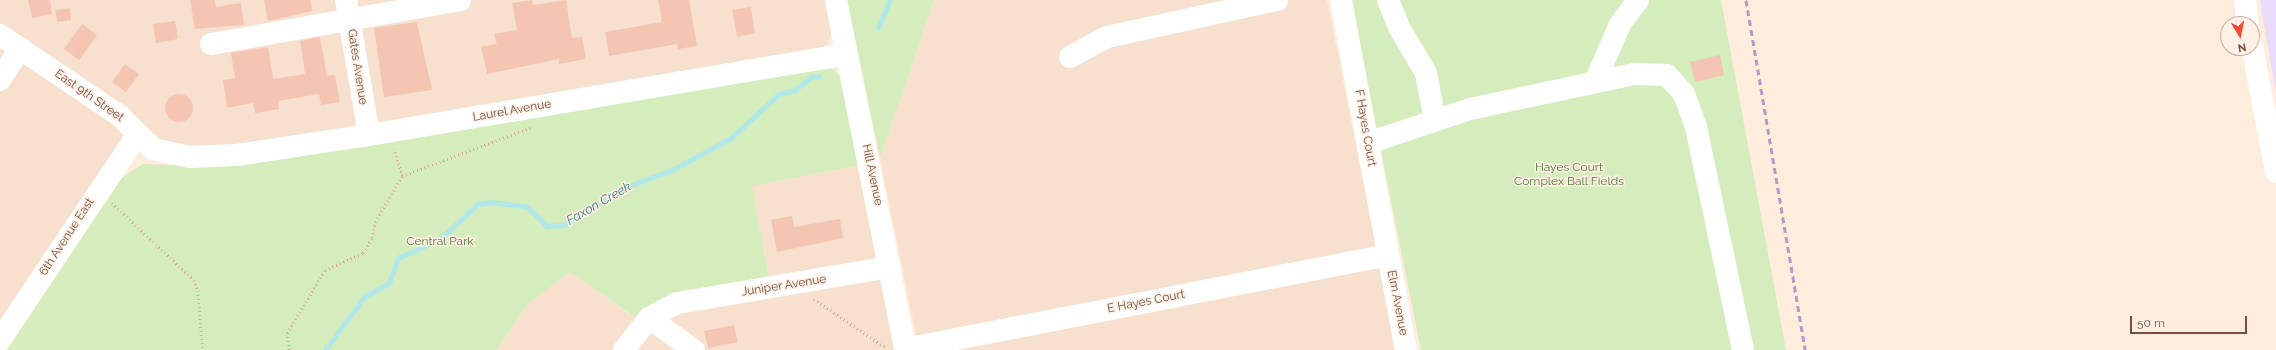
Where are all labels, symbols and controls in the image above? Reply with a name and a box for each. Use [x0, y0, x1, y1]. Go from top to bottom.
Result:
north arrow [2220, 16, 2260, 56]
street label: Gates Avenue [344, 28, 370, 106]
text: N [2237, 40, 2247, 54]
street label: East 9th Street [52, 67, 126, 125]
street label: F Hayes Court [1351, 88, 1379, 168]
street label: Laurel Avenue [471, 97, 553, 125]
street label: Hill Avenue [858, 143, 886, 207]
park label: Hayes Court Complex Ball Fields [1514, 161, 1624, 189]
water label: Faxon Creek [564, 179, 634, 229]
street label: 6th Avenue East [36, 195, 98, 279]
park label: Central Park [406, 235, 474, 249]
street label: Elm Avenue [1384, 269, 1410, 337]
street label: Juniper Avenue [740, 272, 828, 300]
street label: E Hayes Court [1106, 287, 1186, 317]
scale bar [2132, 308, 2249, 334]
text: 50 m [2137, 316, 2165, 330]

